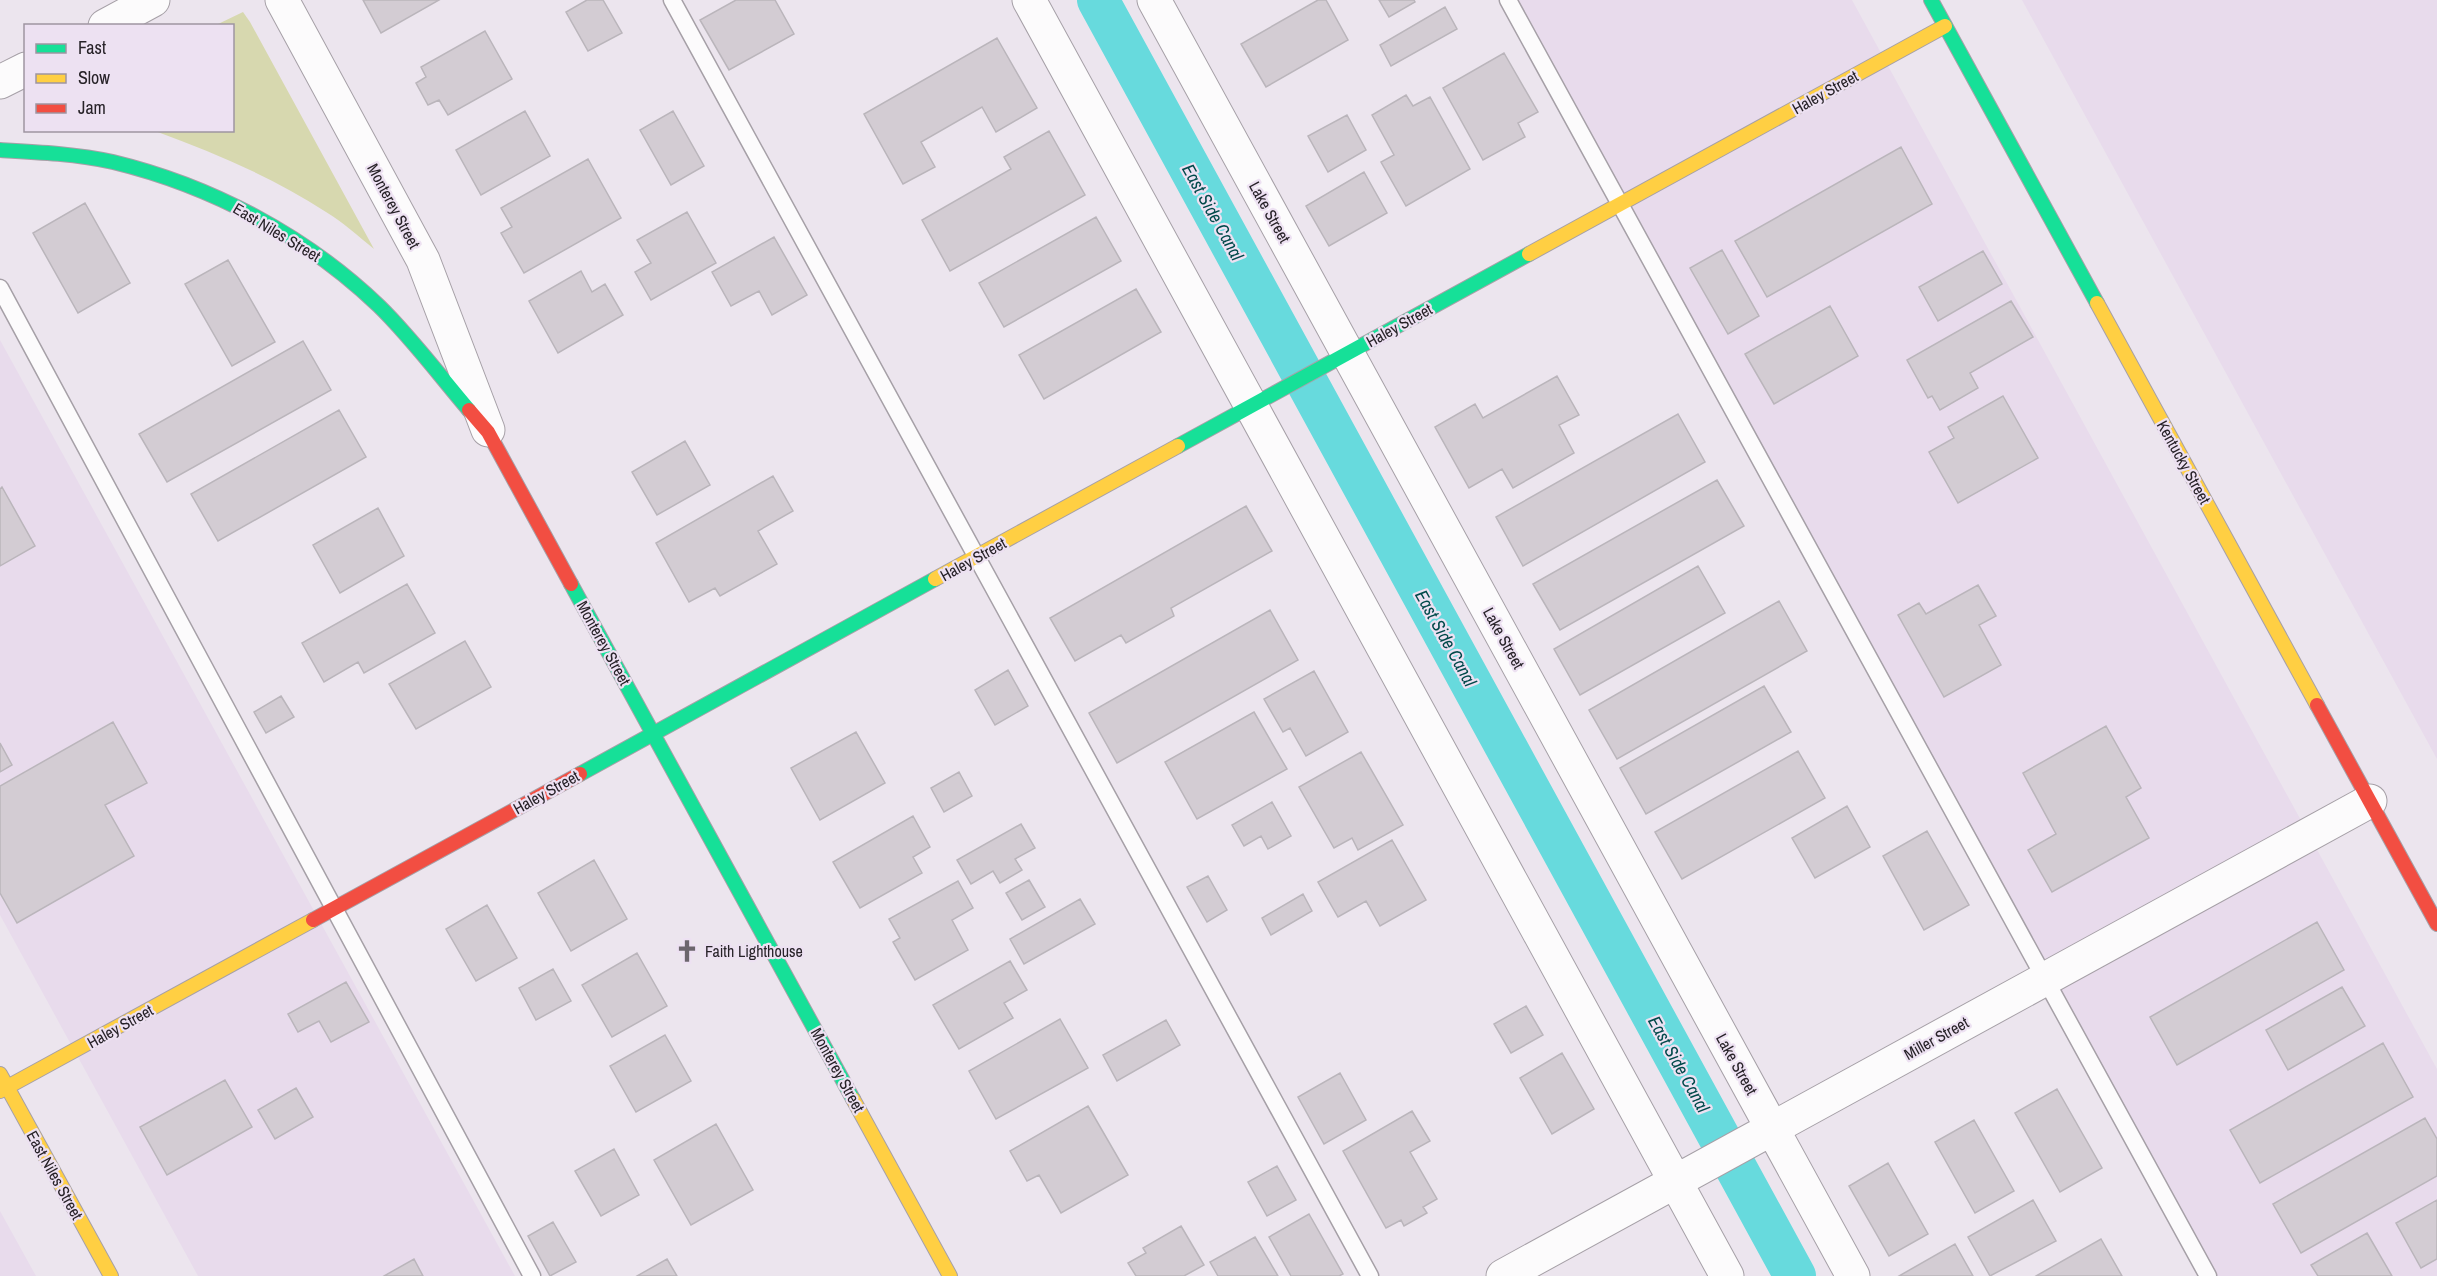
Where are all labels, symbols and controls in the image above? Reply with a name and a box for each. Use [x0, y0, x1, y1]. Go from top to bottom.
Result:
legend [24, 24, 234, 132]
text: Fast [78, 35, 106, 60]
text: Slow [78, 65, 110, 90]
street label: Haley Street [1788, 65, 1862, 119]
text: Jam [78, 95, 106, 120]
water label: East Side Canal [1176, 159, 1250, 265]
street label: Monterey Street [362, 160, 426, 253]
street label: Lake Street [1244, 177, 1296, 247]
street label: East Niles Street [229, 197, 325, 267]
street label: Haley Street [1362, 298, 1436, 352]
street label: Kentucky Street [2152, 416, 2216, 508]
street label: Haley Street [936, 532, 1010, 586]
water label: East Side Canal [1409, 585, 1483, 691]
street label: Monterey Street [572, 597, 636, 689]
street label: Lake Street [1478, 603, 1530, 673]
street label: Haley Street [509, 765, 583, 819]
church icon: Faith Lighthouse [674, 938, 700, 964]
place label: Faith Lighthouse [705, 940, 803, 962]
street label: Haley Street [83, 999, 157, 1053]
water label: East Side Canal [1642, 1011, 1716, 1117]
street label: Miller Street [1900, 1011, 1973, 1065]
street label: Monterey Street [806, 1024, 870, 1116]
street label: Lake Street [1711, 1029, 1763, 1099]
street label: East Niles Street [22, 1127, 89, 1224]

